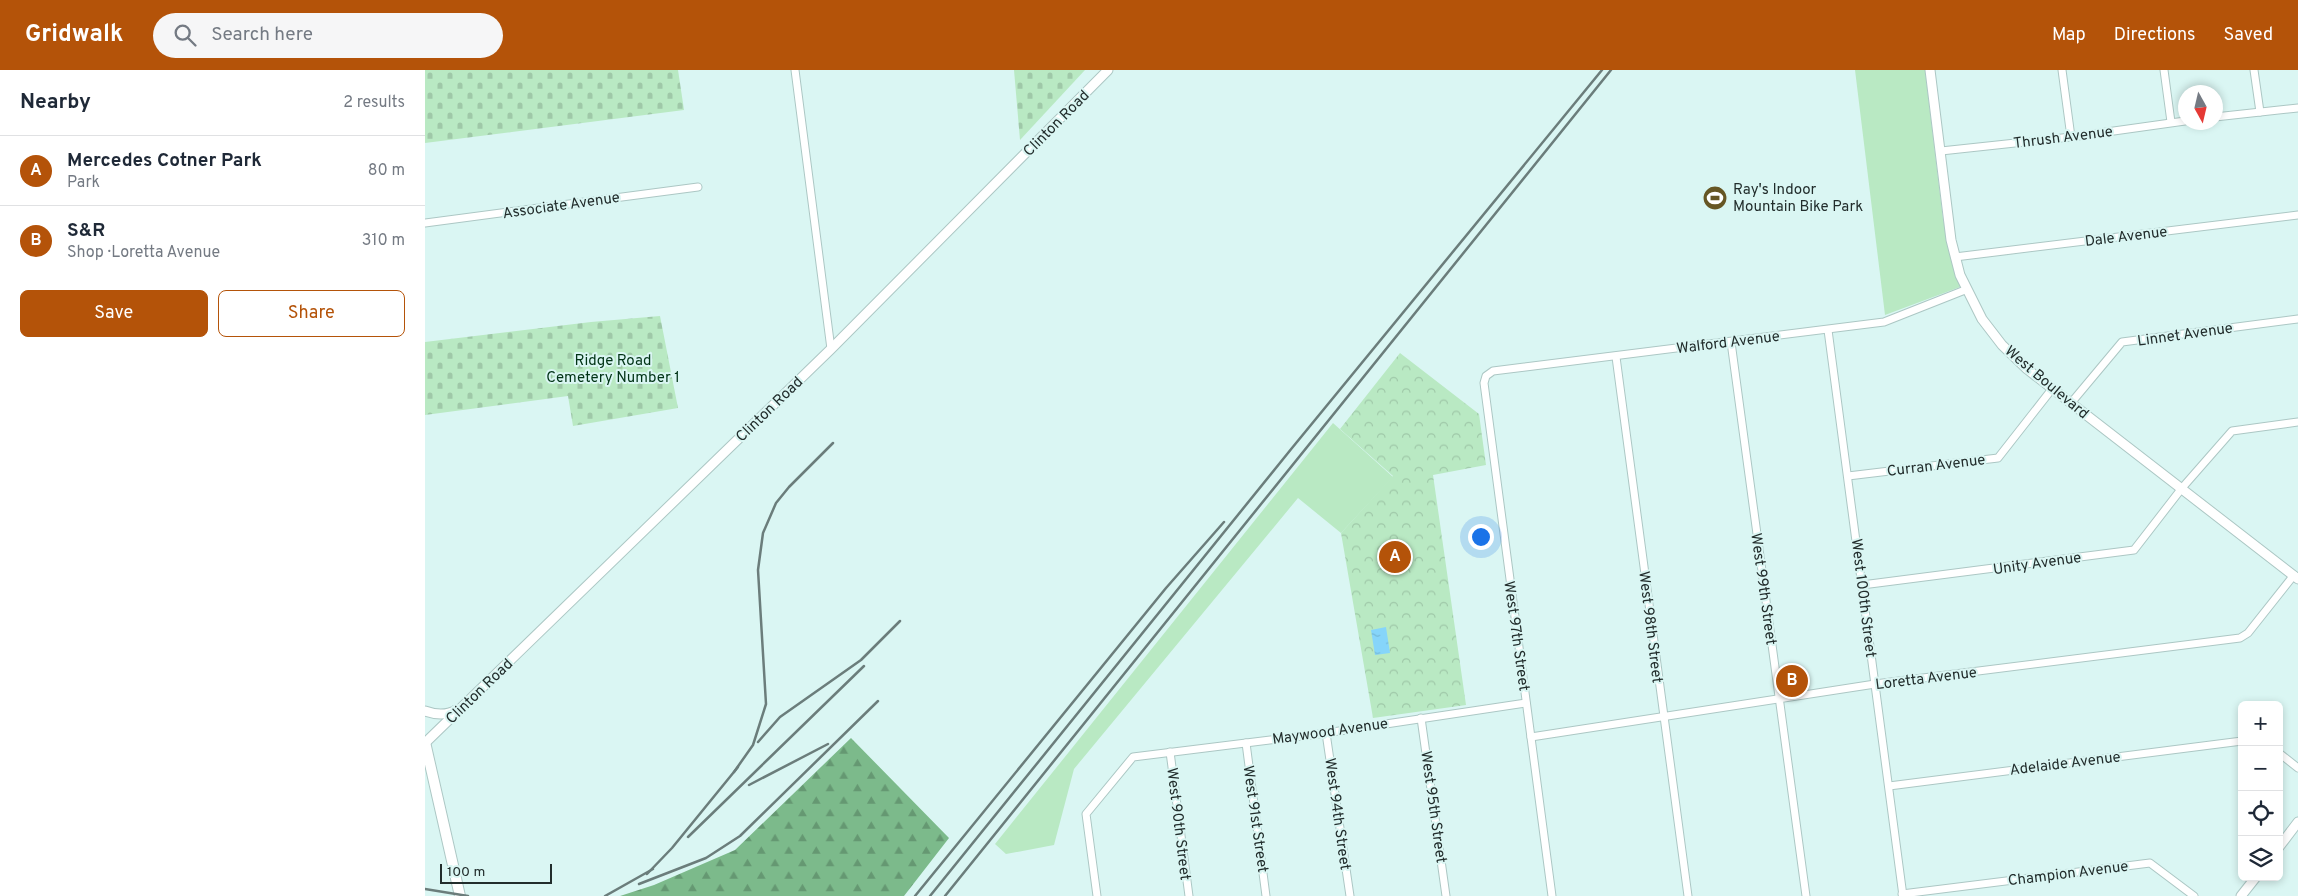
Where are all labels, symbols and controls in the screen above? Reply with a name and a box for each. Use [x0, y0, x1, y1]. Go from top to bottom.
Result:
search box [153, 13, 503, 58]
text: Gridwalk [25, 20, 123, 50]
icon: search [171, 21, 199, 49]
text: Search here [211, 23, 313, 47]
text: Map [2052, 24, 2086, 47]
text: Directions [2114, 24, 2196, 47]
text: Saved [2224, 24, 2273, 47]
north arrow [2178, 85, 2223, 130]
street label: Clinton Road [1020, 87, 1094, 161]
text: Nearby [20, 89, 91, 116]
text: 2 results [343, 93, 405, 113]
street label: Thrush Avenue [2012, 123, 2114, 154]
text: Mercedes Cotner Park [67, 149, 262, 173]
text: A [30, 161, 42, 181]
text: 80 m [368, 161, 405, 181]
text: Park [67, 173, 100, 193]
place label: Ray's Indoor Mountain Bike Park [1733, 181, 1863, 217]
sports icon: Ray's Indoor Mountain Bike Park [1702, 185, 1728, 211]
street label: Associate Avenue [501, 189, 621, 224]
text: S&R [67, 219, 105, 243]
street label: Dale Avenue [2084, 223, 2168, 252]
text: B [30, 231, 42, 251]
text: 310 m [362, 231, 405, 251]
text: Shop · Loretta Avenue [67, 243, 220, 263]
button: Save [20, 290, 208, 337]
button: Share [218, 290, 405, 337]
street label: Linnet Avenue [2136, 319, 2234, 352]
street label: Walford Avenue [1675, 328, 1781, 359]
street label: West Boulevard [2000, 342, 2092, 424]
park label: Ridge Road Cemetery Number 1 [546, 352, 680, 388]
street label: Clinton Road [732, 373, 808, 447]
street label: Curran Avenue [1886, 451, 1987, 482]
your location [1468, 524, 1494, 550]
street label: West 99th Street [1745, 532, 1780, 646]
pin: A [1379, 538, 1411, 576]
street label: West 100th Street [1846, 538, 1879, 659]
street label: Unity Avenue [1992, 549, 2083, 580]
street label: West 98th Street [1633, 570, 1666, 684]
street label: West 97th Street [1498, 580, 1533, 692]
street label: Clinton Road [442, 655, 518, 729]
pin: B [1776, 662, 1808, 700]
street label: Loretta Avenue [1874, 664, 1978, 695]
map controls [2238, 701, 2283, 881]
button: + [2238, 701, 2283, 746]
street label: Maywood Avenue [1271, 715, 1389, 750]
button: − [2238, 746, 2283, 791]
street label: Adelaide Avenue [2009, 748, 2122, 781]
street label: West 95th Street [1415, 750, 1450, 865]
street label: West 94th Street [1319, 757, 1354, 872]
street label: West 91st Street [1238, 764, 1271, 874]
street label: West 90th Street [1161, 767, 1194, 882]
button: locate [2238, 791, 2283, 836]
button: layers [2238, 836, 2283, 881]
street label: Champion Avenue [2007, 858, 2130, 891]
scale bar [440, 861, 553, 884]
text: 100 m [447, 864, 485, 881]

